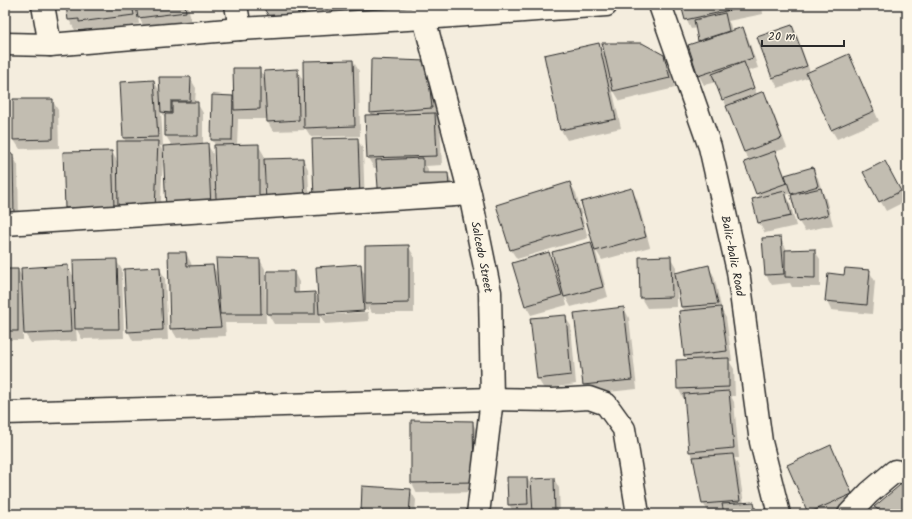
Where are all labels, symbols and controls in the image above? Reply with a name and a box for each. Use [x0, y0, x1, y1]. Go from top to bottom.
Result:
scale bar [762, 22, 844, 48]
text: 20 m [768, 27, 796, 46]
street label: Balic-balic Road [715, 214, 750, 299]
street label: Salcedo Street [465, 220, 498, 295]

